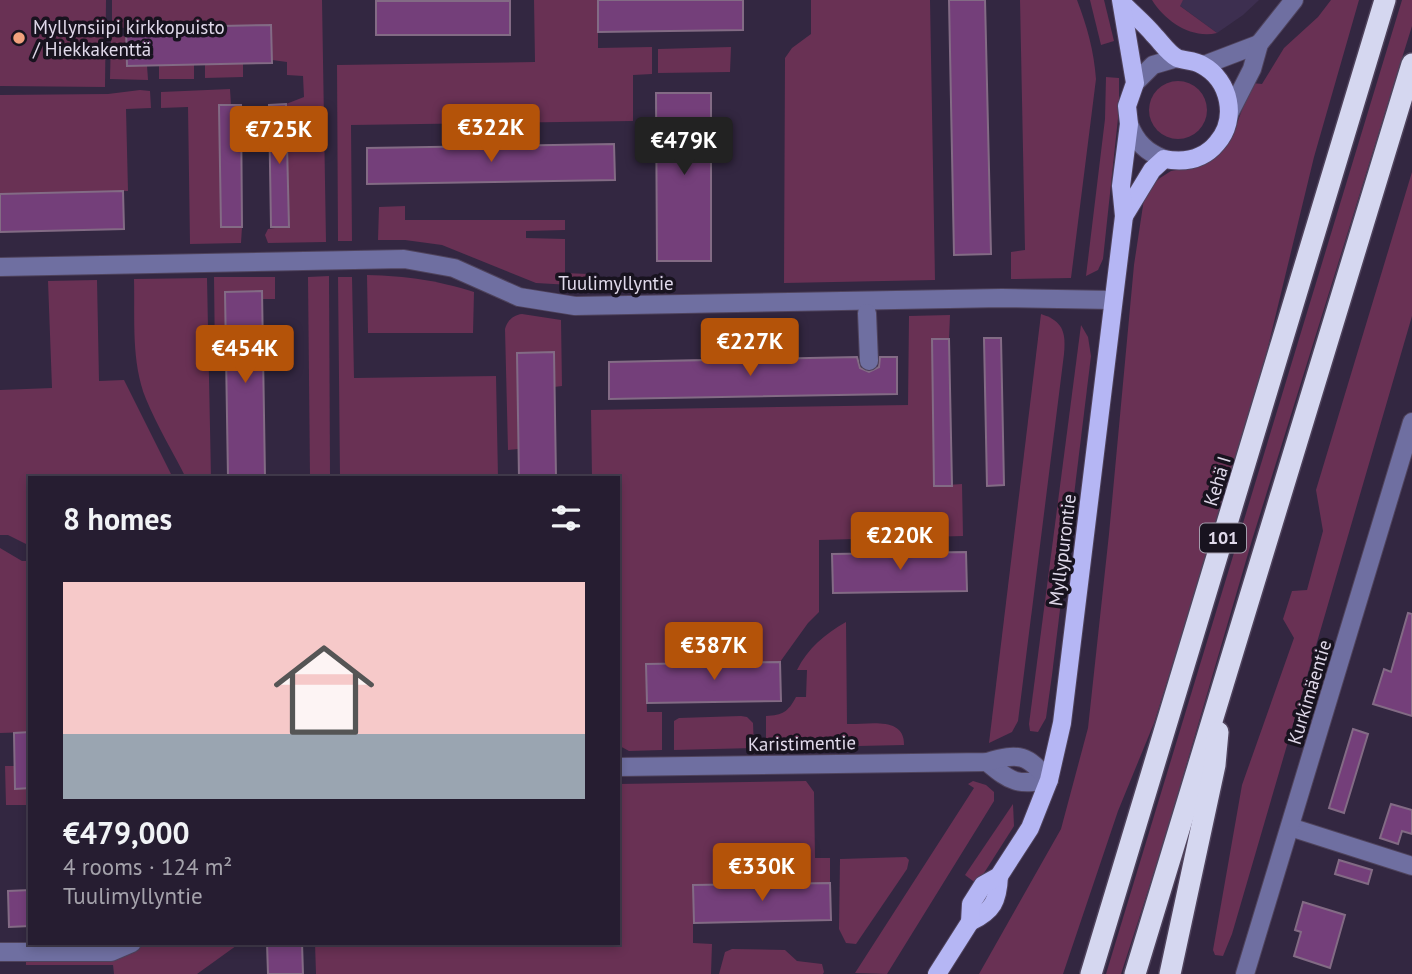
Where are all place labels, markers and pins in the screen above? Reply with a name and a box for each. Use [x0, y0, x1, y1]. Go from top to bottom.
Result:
place label: Myllynsiipi kirkkopuisto / Hiekkakenttä [32, 15, 225, 61]
marker: Myllynsiipi kirkkopuisto / Hiekkakenttä [11, 30, 27, 46]
pin: €322K [442, 104, 540, 164]
pin: €725K [230, 106, 328, 166]
pin: €479K [635, 118, 733, 177]
pin: €227K [701, 318, 799, 378]
pin: €454K [196, 326, 294, 385]
pin: €220K [851, 512, 949, 572]
pin: €387K [665, 622, 763, 682]
pin: €330K [713, 844, 811, 903]

